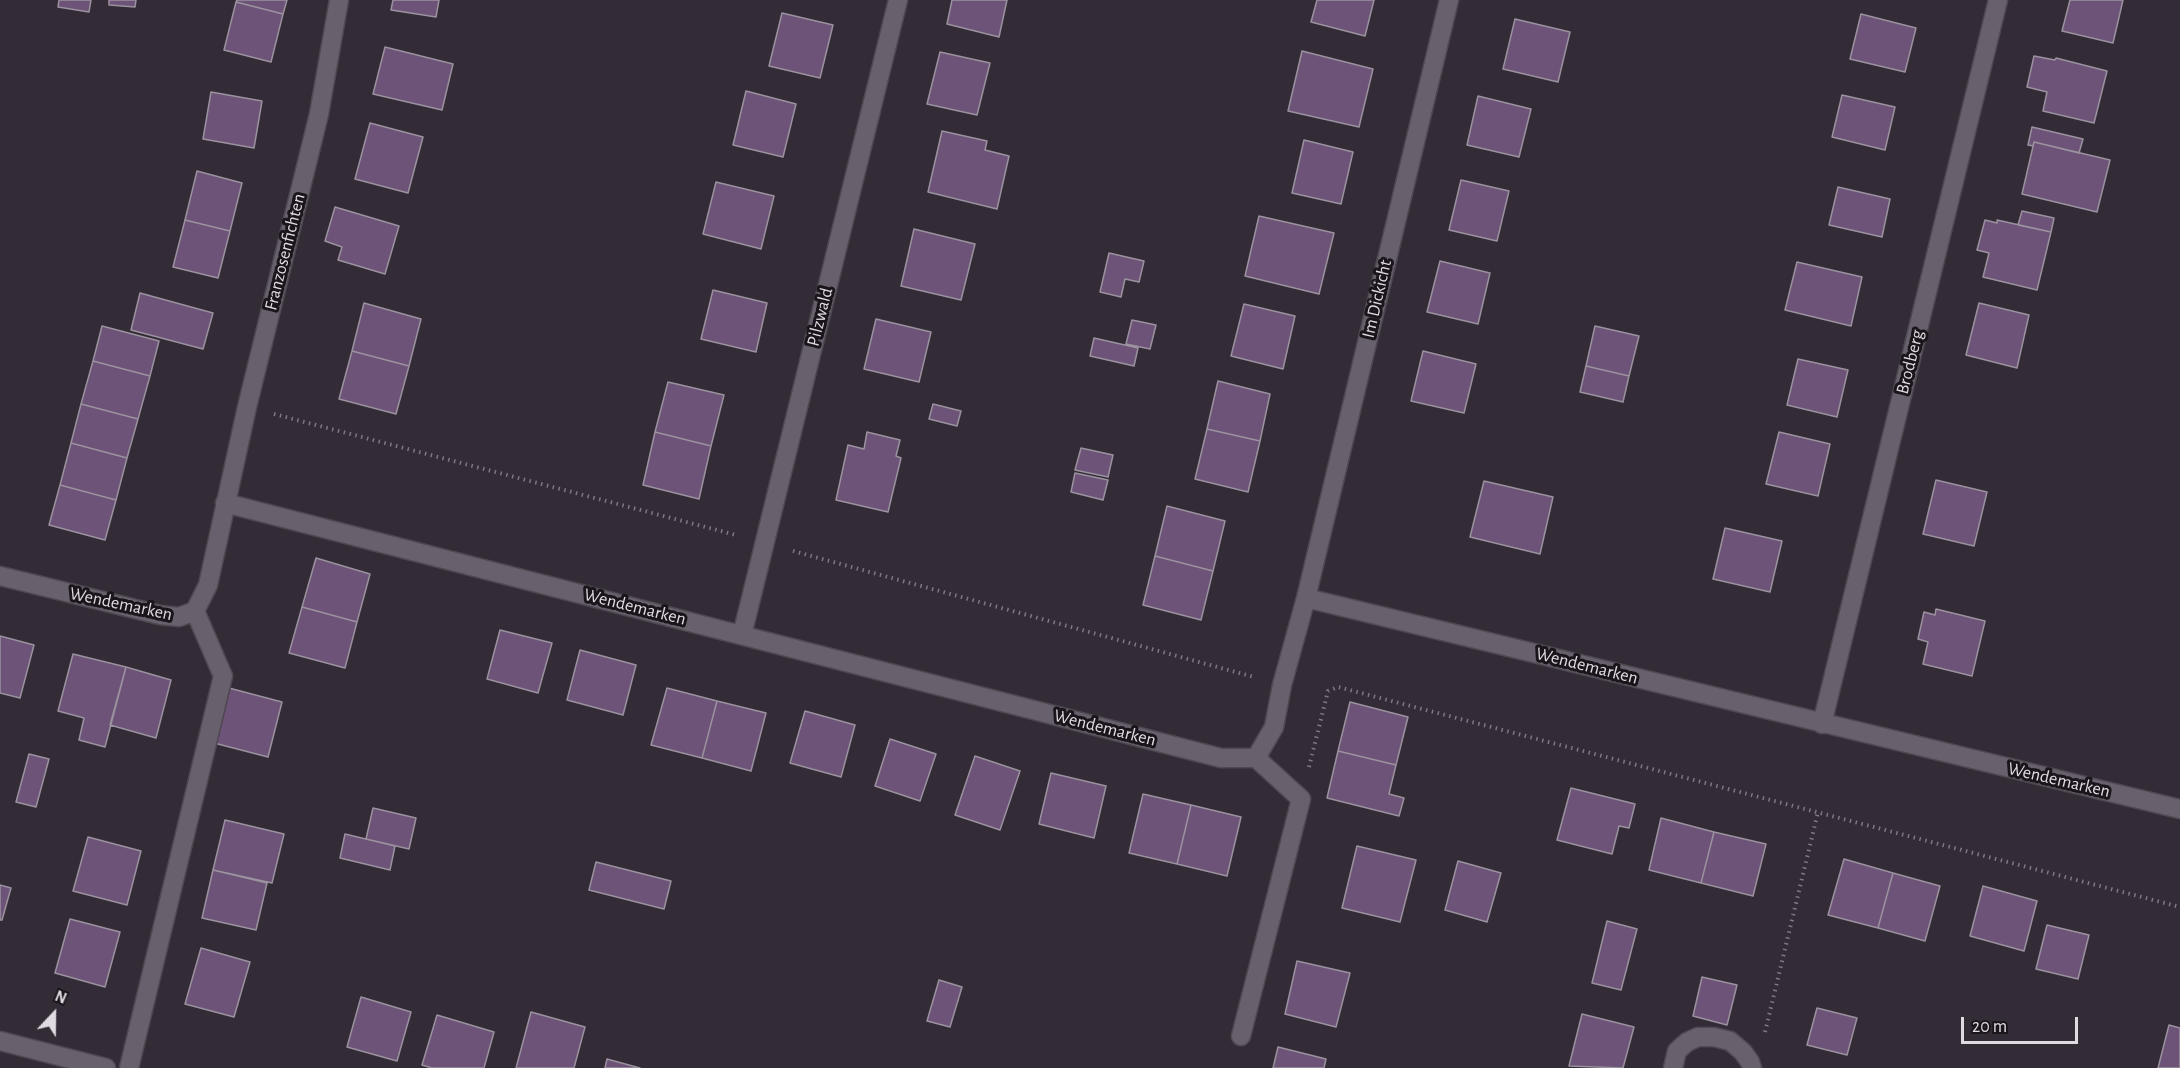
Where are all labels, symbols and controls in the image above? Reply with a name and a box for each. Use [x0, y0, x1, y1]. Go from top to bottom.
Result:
street label: Franzosenfichten [260, 191, 310, 313]
street label: Im Dickicht [1358, 258, 1396, 340]
street label: Pilzwald [802, 286, 838, 348]
street label: Brodberg [1892, 328, 1928, 396]
street label: Wendemarken [68, 583, 174, 625]
street label: Wendemarken [582, 584, 688, 630]
street label: Wendemarken [1534, 643, 1640, 689]
street label: Wendemarken [1052, 705, 1158, 751]
street label: Wendemarken [2006, 758, 2112, 802]
north arrow [24, 984, 84, 1044]
text: N [53, 988, 69, 1007]
scale bar [1964, 1005, 2081, 1043]
text: 20 m [1972, 1018, 2007, 1036]

